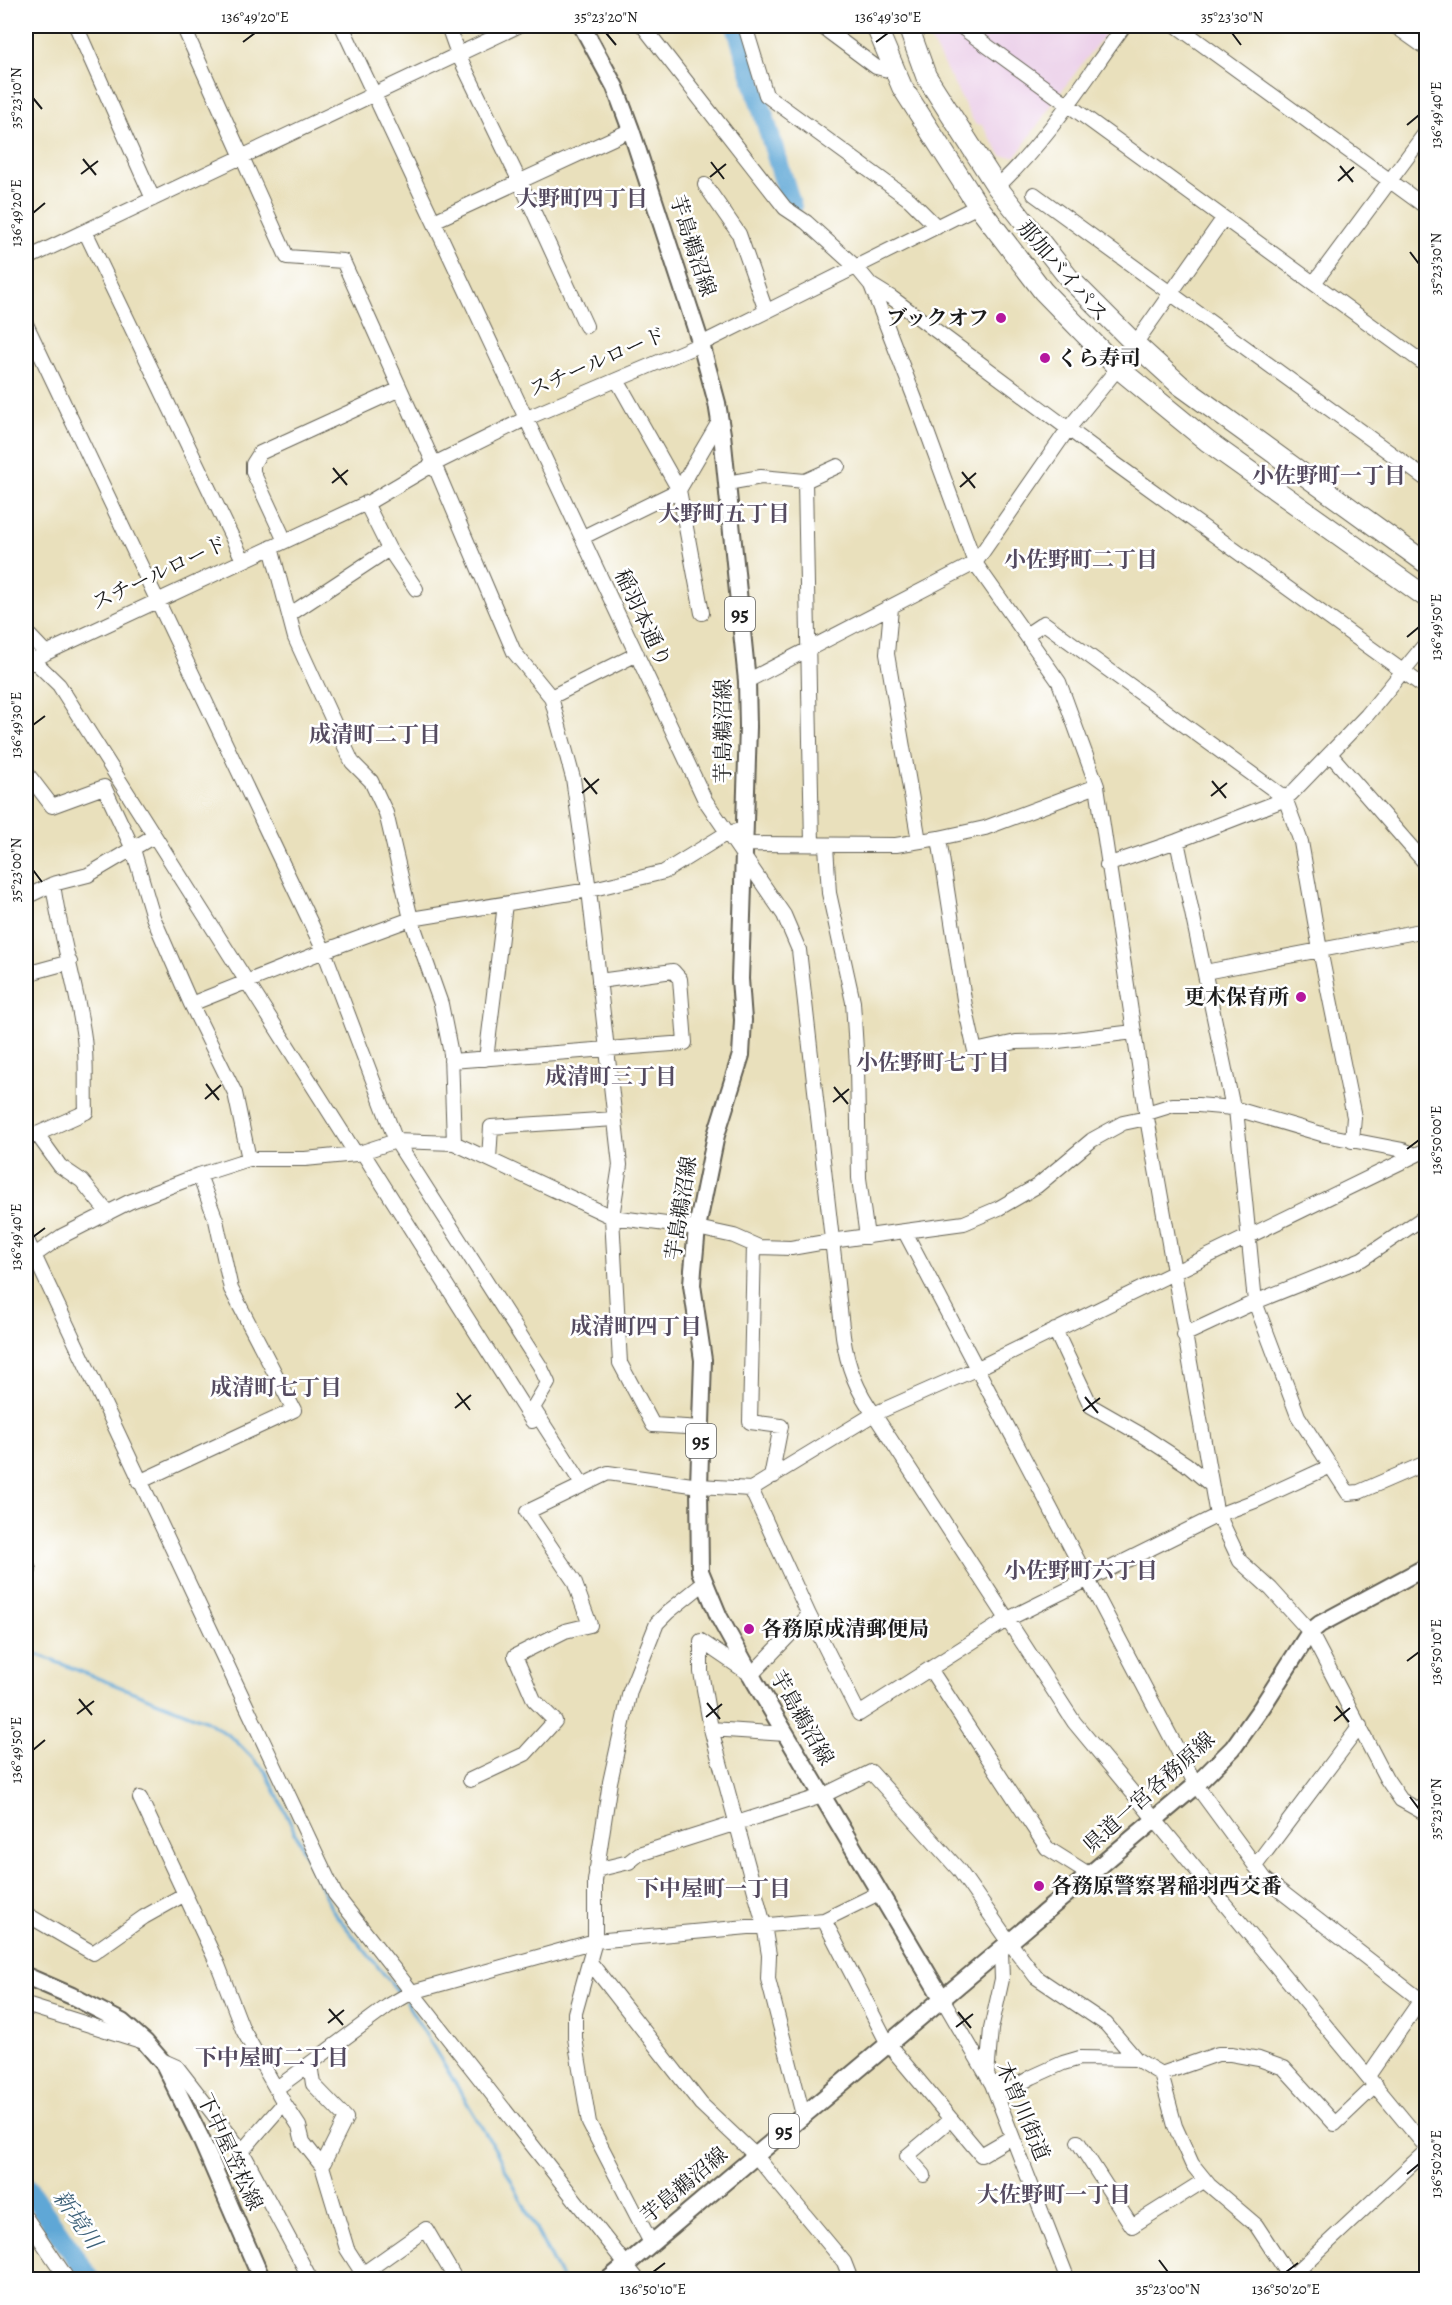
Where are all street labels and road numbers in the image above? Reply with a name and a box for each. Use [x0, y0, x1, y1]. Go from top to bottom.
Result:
street label: 芋島鵜沼線 [663, 192, 723, 300]
street label: 那加バイパス [1011, 214, 1115, 328]
street label: スチールロード [524, 321, 670, 403]
street label: スチールロード [87, 529, 231, 617]
street label: 稲羽本通り [608, 565, 678, 671]
road number: 95 [725, 597, 755, 631]
street label: 芋島鵜沼線 [709, 679, 737, 784]
street label: 芋島鵜沼線 [659, 1154, 703, 1262]
road number: 95 [686, 1424, 716, 1458]
street label: 芋島鵜沼線 [764, 1666, 840, 1770]
street label: 県道一宮各務原線 [1077, 1725, 1221, 1859]
street label: 木曽川街道 [990, 2057, 1056, 2165]
street label: 下中屋笠松線 [191, 2089, 269, 2215]
road number: 95 [769, 2114, 799, 2148]
street label: 芋島鵜沼線 [635, 2141, 733, 2229]

